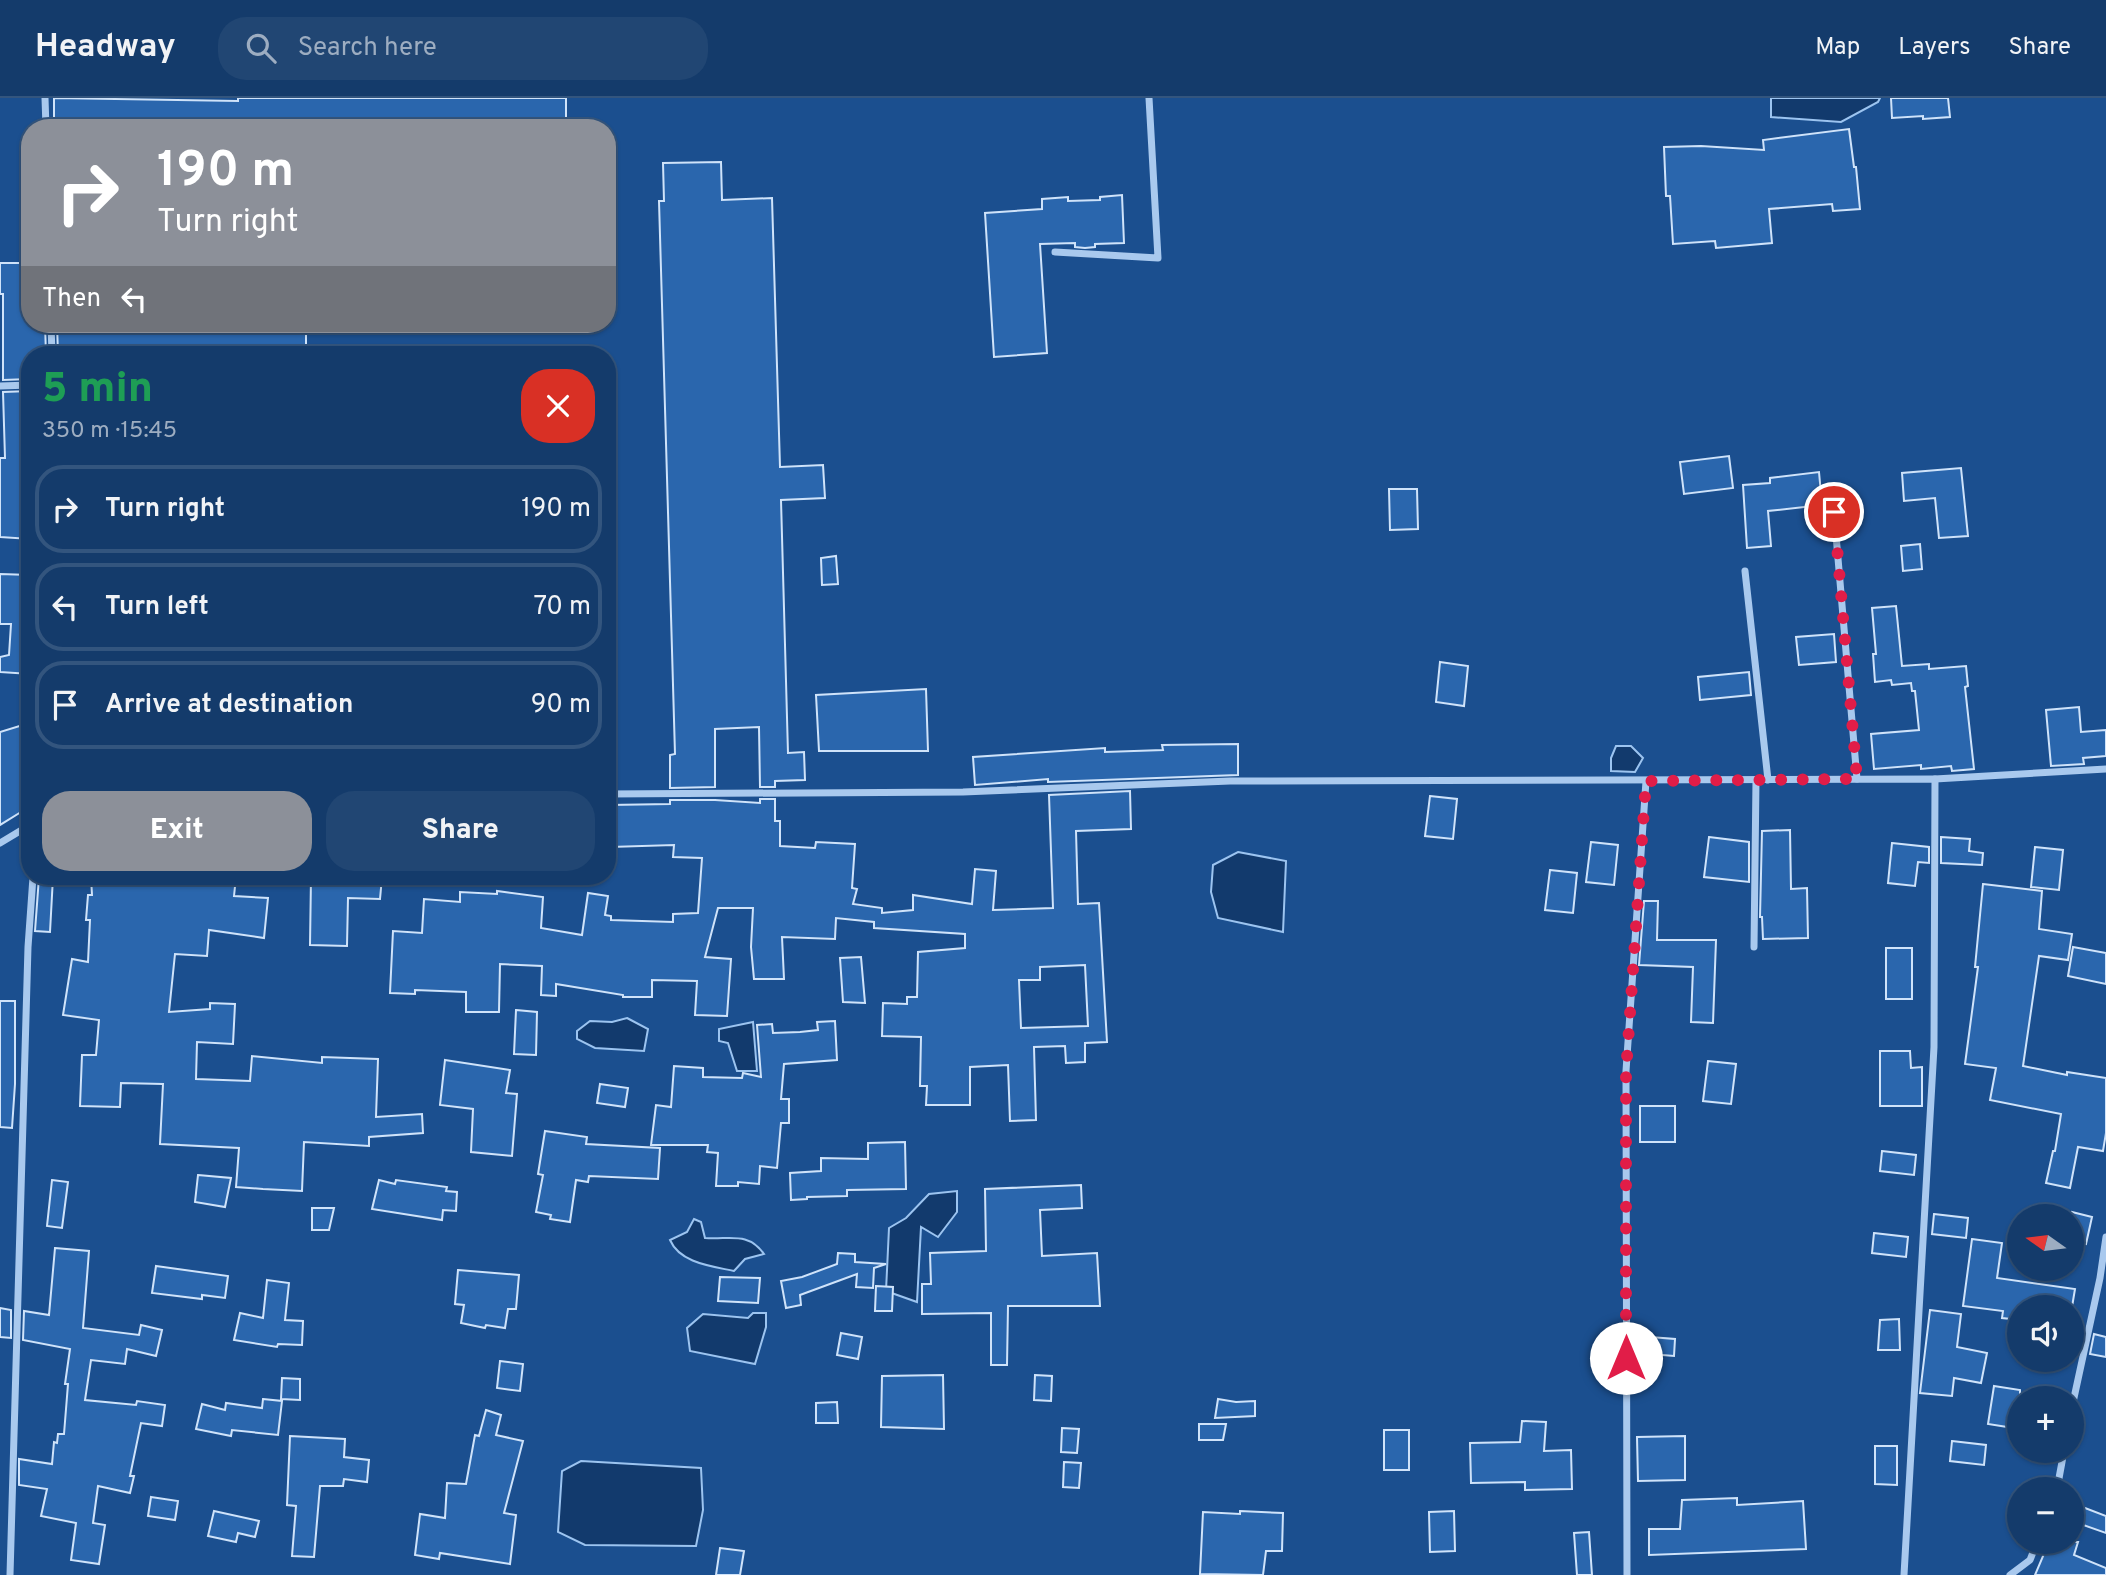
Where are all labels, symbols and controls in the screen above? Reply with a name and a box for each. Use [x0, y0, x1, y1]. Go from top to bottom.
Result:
search box [218, 17, 708, 80]
text: Headway [35, 27, 176, 69]
icon: search [242, 29, 280, 67]
text: Search here [298, 32, 437, 65]
text: Map [1815, 33, 1860, 63]
text: Layers [1898, 33, 1970, 63]
text: Share [2008, 33, 2071, 63]
text: 190 m [157, 142, 294, 204]
icon: right [42, 147, 133, 238]
text: Turn right [157, 203, 299, 243]
icon: left [115, 280, 153, 318]
text: Then [42, 283, 101, 316]
text: 5 min [42, 364, 153, 417]
button: close [521, 369, 595, 443]
text: 350 m · 15:45 [42, 417, 177, 446]
pin [1804, 482, 1864, 542]
icon: right [46, 490, 84, 528]
text: Turn right [105, 493, 225, 526]
text: 190 m [521, 493, 591, 526]
icon: arrive [1815, 493, 1853, 531]
icon: left [46, 588, 84, 626]
text: Turn left [105, 591, 209, 624]
text: 70 m [533, 591, 591, 624]
icon: arrive [46, 686, 84, 724]
text: Arrive at destination [105, 689, 353, 722]
text: 90 m [531, 689, 591, 722]
button: Exit [42, 791, 312, 871]
button: Share [326, 791, 595, 871]
north arrow [2007, 1204, 2084, 1281]
map controls [2007, 1204, 2084, 1554]
button: sound [2007, 1295, 2084, 1372]
position arrow [1589, 1321, 1663, 1395]
button: + [2007, 1386, 2084, 1463]
button: − [2007, 1477, 2084, 1554]

